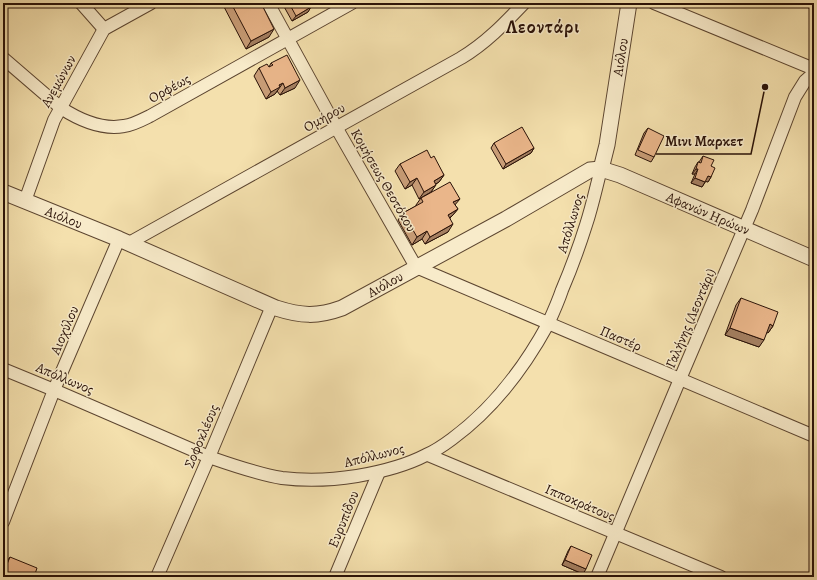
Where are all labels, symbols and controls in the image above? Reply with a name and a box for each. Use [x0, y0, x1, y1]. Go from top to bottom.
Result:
district label: Λεοντάρι [505, 15, 580, 39]
street label: Αιόλου [608, 37, 633, 79]
street label: Ανεμώνων [36, 52, 81, 112]
street label: Ορφέως [145, 69, 194, 108]
street label: Ομήρου [300, 98, 348, 137]
street label: Κομήσεως Θεοτόκου [346, 125, 421, 235]
callout: Μινι Μαρκετ [656, 127, 751, 154]
text: Μινι Μαρκετ [665, 131, 744, 151]
street label: Αφανών Ηρώων [662, 187, 753, 240]
street label: Απόλλωνος [552, 191, 588, 256]
street label: Αιόλου [42, 201, 85, 233]
street label: Γαλήνης (Λεοντάρι) [661, 265, 720, 371]
street label: Αιόλου [363, 267, 407, 303]
street label: Αιοχύλου [45, 303, 83, 358]
street label: Παστέρ [597, 321, 645, 356]
street label: Απόλλωνος [32, 357, 97, 399]
street label: Σοφοκλέους [180, 401, 223, 471]
street label: Απόλλωνος [341, 439, 406, 472]
street label: Ιπποκράτους [542, 479, 618, 526]
street label: Ευρυπίδου [323, 488, 364, 551]

